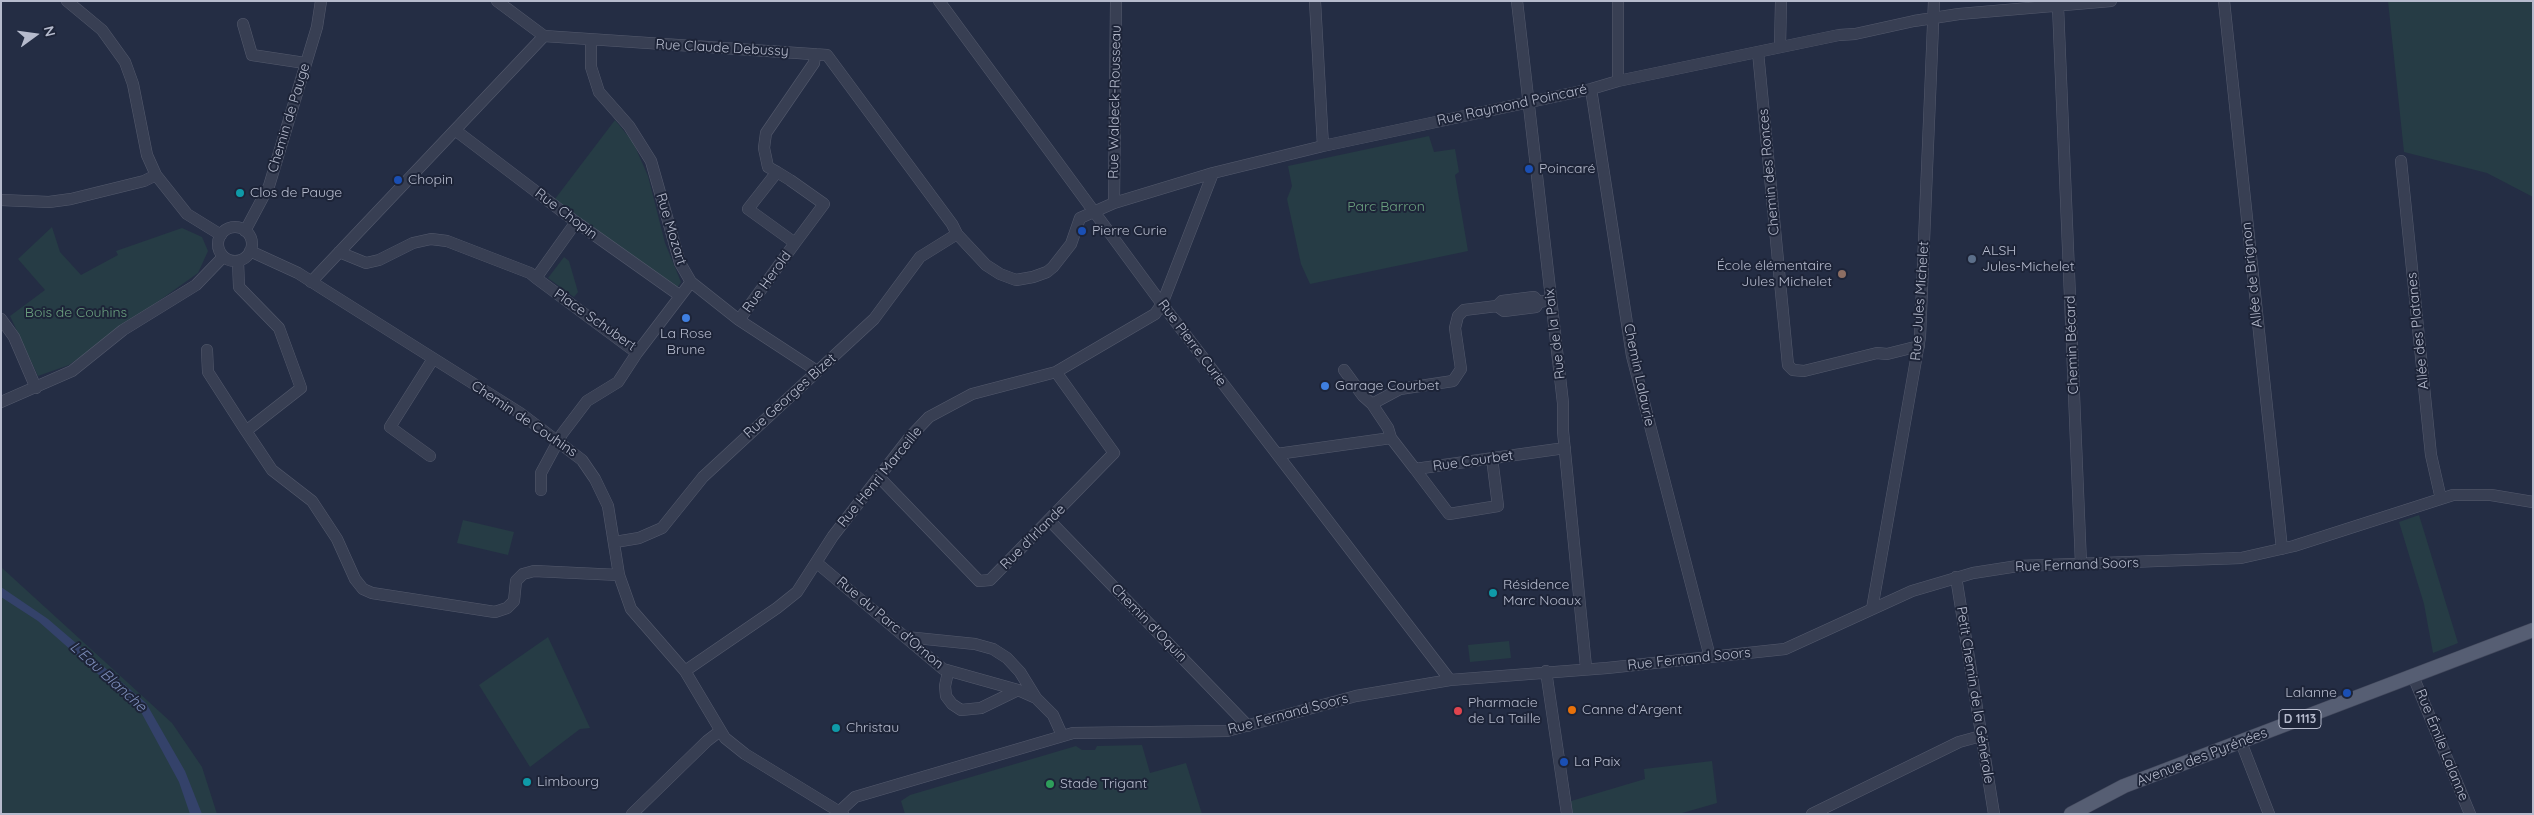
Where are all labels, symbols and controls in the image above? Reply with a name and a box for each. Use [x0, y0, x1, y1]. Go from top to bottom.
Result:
north arrow [10, 10, 60, 60]
text: N [40, 24, 60, 39]
street label: Rue Waldeck-Rousseau [1105, 25, 1125, 179]
street label: Rue Claude Debussy [655, 36, 789, 60]
street label: Chemin de Pauge [264, 61, 314, 175]
street label: Rue Raymond Poincaré [1435, 81, 1589, 129]
street label: Chemin des Ronces [1755, 108, 1783, 236]
place label: Poincaré [1539, 161, 1595, 177]
marker: Poincaré [1523, 163, 1535, 175]
place label: Chopin [408, 172, 453, 188]
marker: Chopin [392, 174, 404, 186]
place label: Clos de Pauge [250, 185, 342, 201]
street label: Rue Chopin [531, 185, 601, 243]
marker: Clos de Pauge [234, 187, 246, 199]
street label: Rue Mozart [652, 191, 690, 267]
park label: Parc Barron [1347, 199, 1425, 215]
street label: Allée de Brignon [2238, 221, 2266, 329]
place label: Pierre Curie [1092, 223, 1167, 239]
marker: Pierre Curie [1076, 225, 1088, 237]
street label: Rue Jules Michelet [1907, 241, 1933, 361]
place label: ALSH Jules-Michelet [1982, 243, 2074, 276]
street label: Rue Herold [739, 248, 795, 316]
marker: ALSH Jules-Michelet [1966, 253, 1978, 265]
place label: École élémentaire Jules Michelet [1717, 258, 1832, 290]
marker: École élémentaire Jules Michelet [1836, 268, 1848, 280]
street label: Allée des Platanes [2403, 272, 2433, 390]
street label: Place Schubert [551, 285, 639, 355]
street label: Rue de la Paix [1541, 288, 1569, 380]
street label: Chemin Bécard [2062, 295, 2082, 395]
street label: Rue Pierre Curie [1154, 296, 1230, 390]
park label: Bois de Couhins [25, 305, 127, 321]
marker: La Rose Brune [680, 312, 692, 324]
street label: Chemin Lalaurie [1620, 322, 1658, 428]
place label: La Rose Brune [660, 326, 712, 358]
street label: Rue Georges Bizet [740, 350, 840, 442]
street label: Chemin de Couhins [468, 377, 580, 461]
place label: Garage Courbet [1335, 378, 1439, 394]
marker: Garage Courbet [1319, 380, 1331, 392]
street label: Rue Henri Marceille [834, 423, 926, 531]
street label: Rue Courbet [1432, 447, 1514, 475]
street label: Rue d'Irlande [997, 501, 1069, 573]
street label: Rue Fernand Soors [2015, 554, 2139, 576]
street label: Rue du Parc d'Ornon [833, 573, 947, 673]
place label: Résidence Marc Noaux [1503, 577, 1581, 610]
street label: Chemin d'Oquin [1107, 580, 1191, 666]
marker: Résidence Marc Noaux [1487, 587, 1499, 599]
street label: Petit Chemin de la Générale [1953, 605, 1997, 785]
water label: L'Eau Blanche [66, 638, 150, 716]
street label: Rue Fernand Soors [1627, 644, 1751, 674]
place label: Lalanne [2285, 685, 2337, 701]
marker: Lalanne [2341, 687, 2353, 699]
street label: Rue Émile Lalanne [2412, 687, 2472, 803]
street label: Rue Fernand Soors [1226, 690, 1350, 738]
place label: Pharmacie de La Taille [1468, 695, 1541, 728]
place label: Canne d’Argent [1582, 702, 1682, 718]
marker: Canne d’Argent [1566, 704, 1578, 716]
marker: Pharmacie de La Taille [1452, 705, 1464, 717]
road number: D 1113 [2279, 710, 2321, 729]
place label: Christau [846, 720, 899, 736]
marker: Christau [830, 722, 842, 734]
street label: Avenue des Pyrénées [2134, 724, 2270, 790]
place label: La Paix [1574, 754, 1620, 770]
marker: La Paix [1558, 756, 1570, 768]
place label: Limbourg [537, 774, 599, 790]
marker: Limbourg [521, 776, 533, 788]
place label: Stade Trigant [1060, 776, 1147, 792]
marker: Stade Trigant [1044, 778, 1056, 790]

